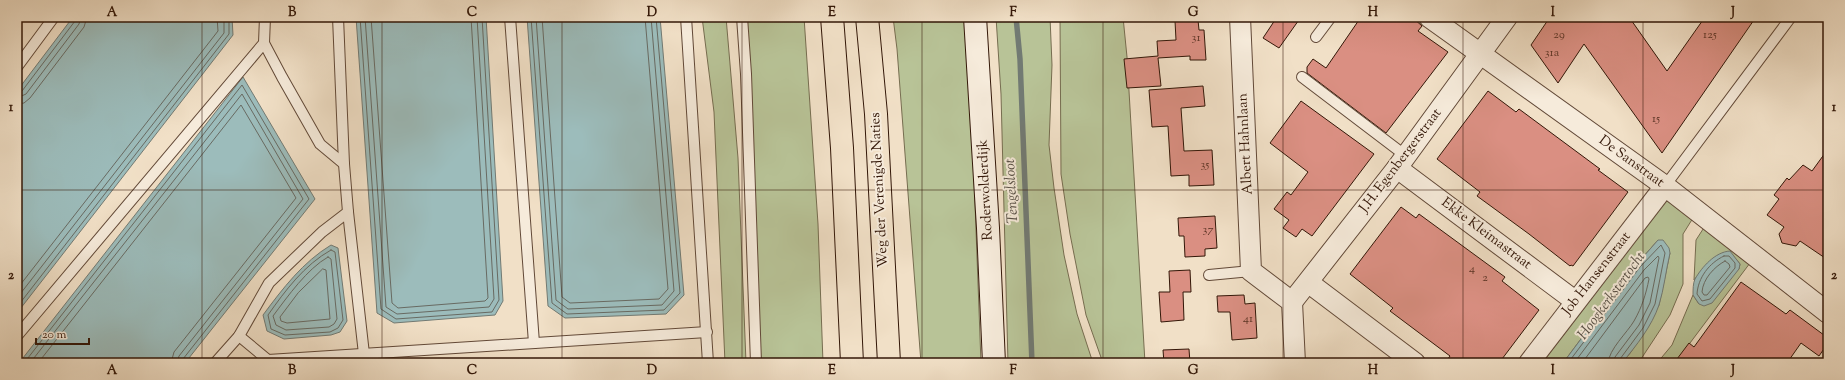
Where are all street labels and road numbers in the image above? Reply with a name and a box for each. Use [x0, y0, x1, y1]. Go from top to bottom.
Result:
street label: Albert Hahnlaan [1233, 93, 1259, 195]
street label: J.H. Egenbergerstraat [1354, 104, 1447, 218]
street label: Weg der Verenigde Naties [866, 112, 894, 268]
street label: De Sanstraat [1594, 131, 1668, 193]
street label: Roderwolderdijk [973, 139, 999, 241]
street label: Ekke Kleimastraat [1437, 193, 1536, 275]
street label: Job Hansenstraat [1557, 228, 1636, 321]

